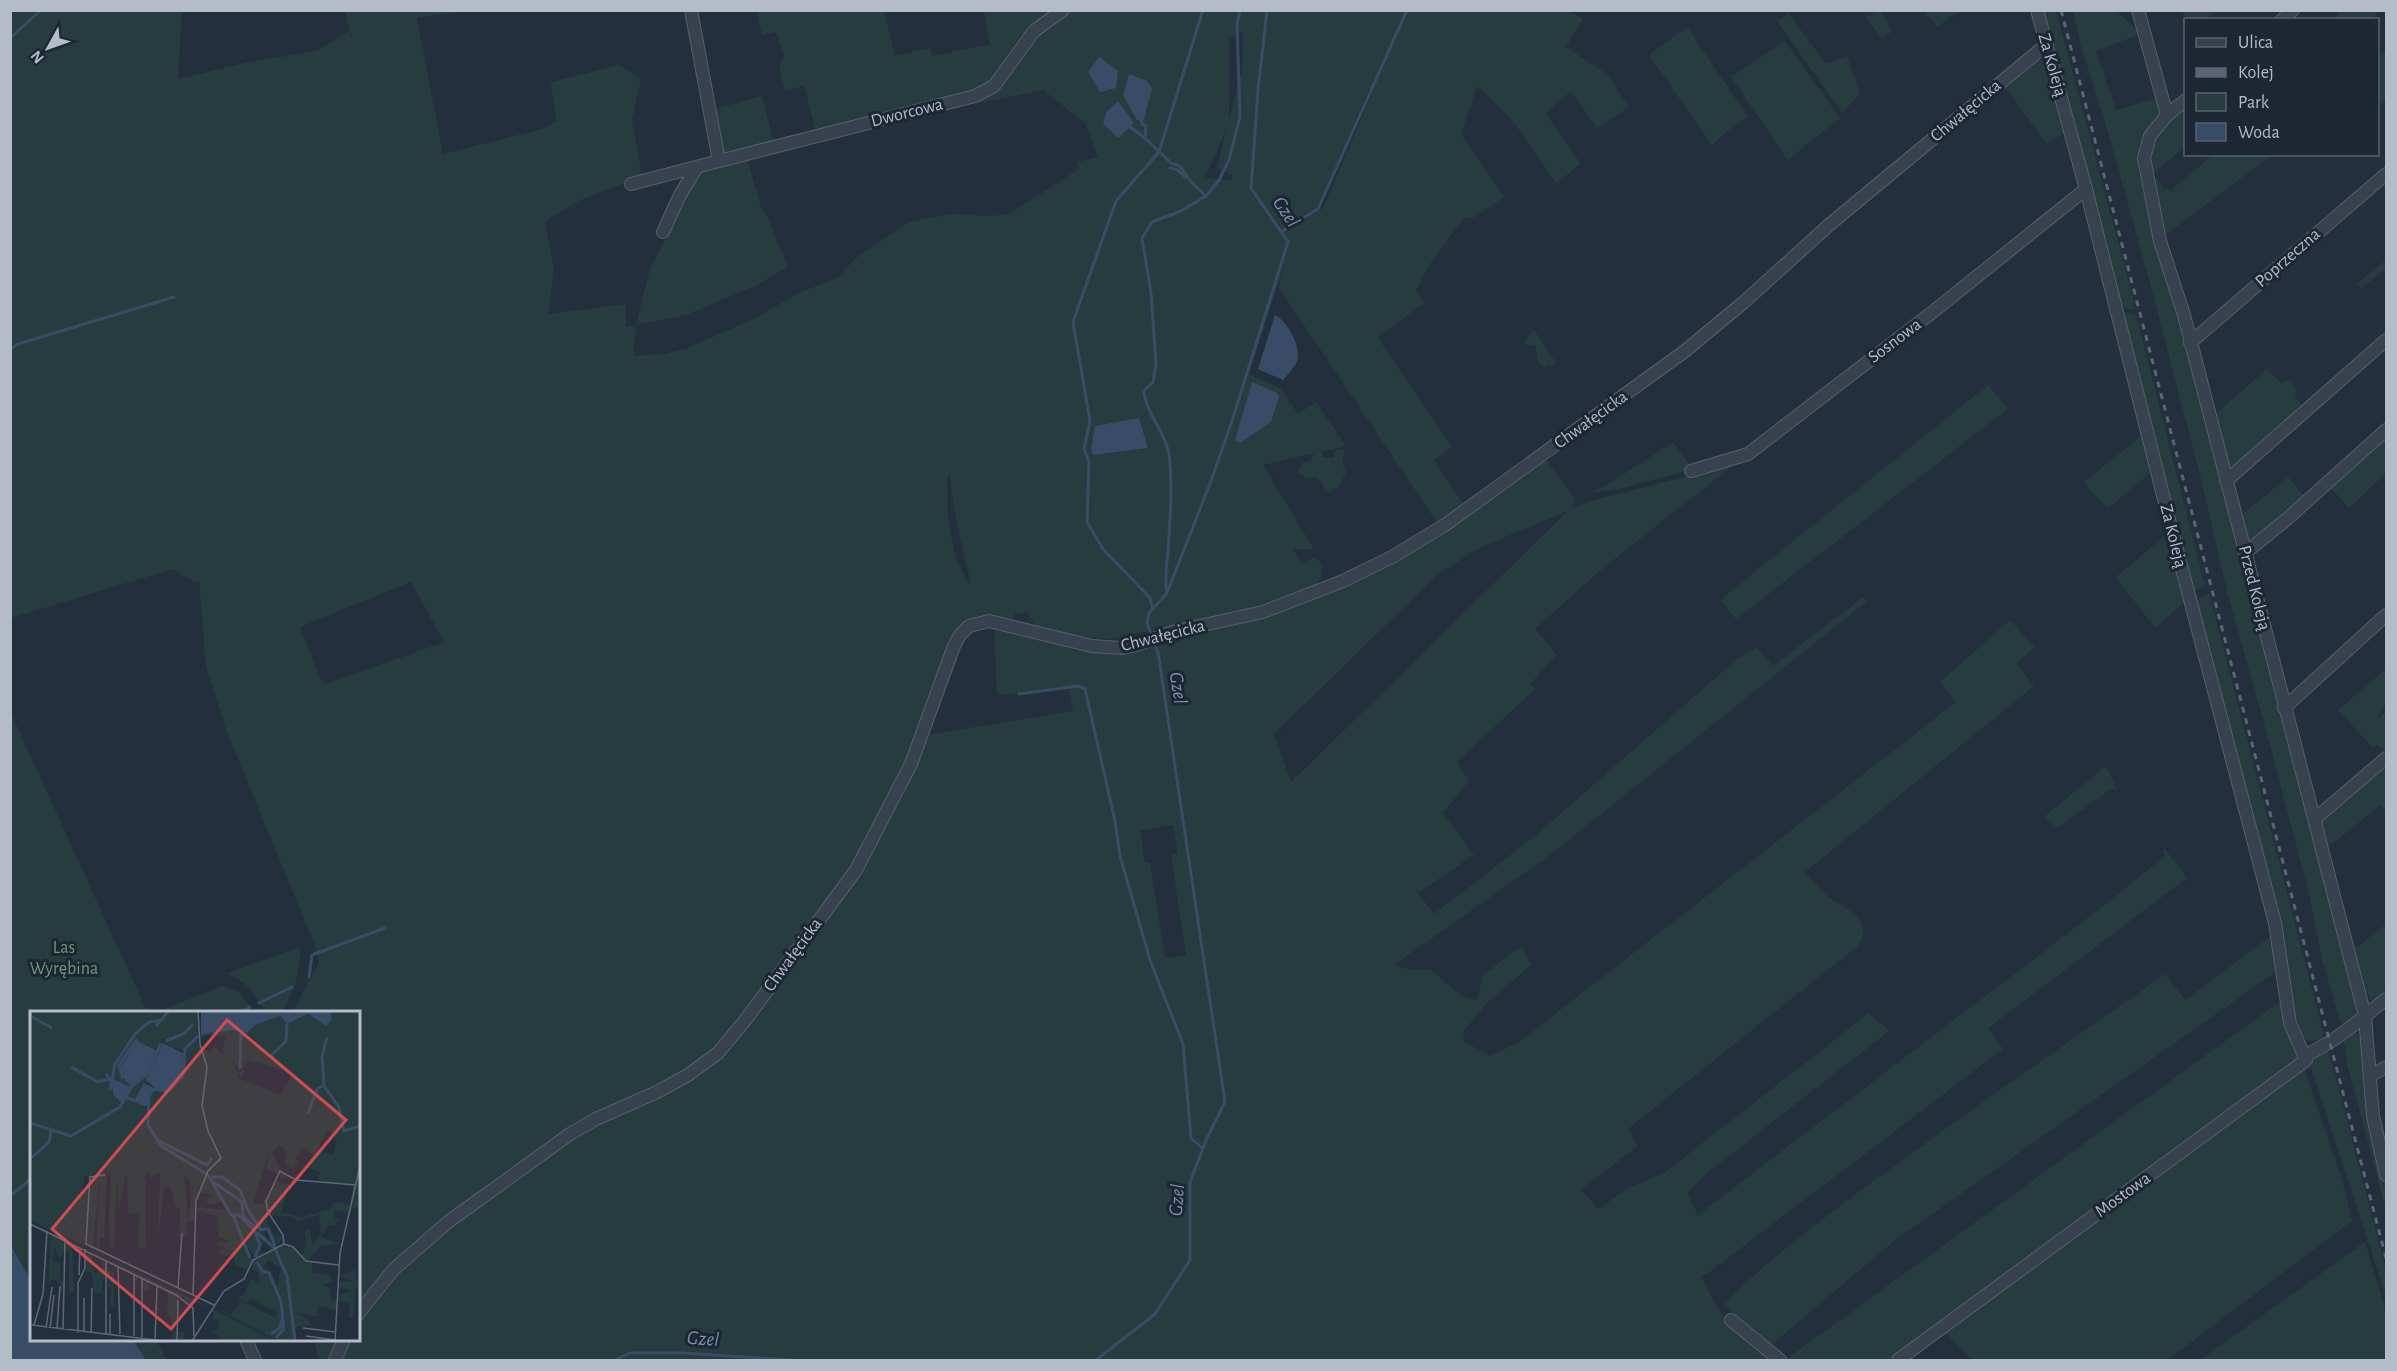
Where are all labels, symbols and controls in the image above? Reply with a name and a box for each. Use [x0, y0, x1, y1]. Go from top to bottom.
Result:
north arrow [18, 18, 78, 78]
legend [2184, 18, 2379, 156]
street label: Za Koleją [2034, 31, 2070, 99]
text: Ulica [2238, 34, 2273, 52]
text: N [28, 48, 47, 66]
text: Kolej [2238, 64, 2274, 82]
street label: Chwałęcicka [1927, 76, 2005, 146]
text: Park [2238, 94, 2270, 112]
street label: Dworcowa [869, 95, 945, 131]
text: Woda [2238, 124, 2280, 142]
water label: Gzel [1269, 193, 1303, 231]
street label: Poprzeczna [2252, 225, 2324, 291]
street label: Sosnowa [1865, 315, 1925, 367]
street label: Chwałęcicka [1551, 387, 1631, 453]
street label: Za Koleją [2156, 502, 2190, 570]
street label: Przed Koleją [2235, 544, 2273, 633]
street label: Chwałęcicka [1119, 617, 1207, 655]
water label: Gzel [1166, 671, 1190, 705]
street label: Chwałęcicka [760, 915, 826, 995]
park label: Las Wyrębina [30, 939, 98, 978]
inset map [30, 1011, 360, 1341]
street label: Mostowa [2092, 1169, 2154, 1221]
water label: Gzel [1166, 1183, 1188, 1217]
water label: Gzel [686, 1328, 720, 1350]

